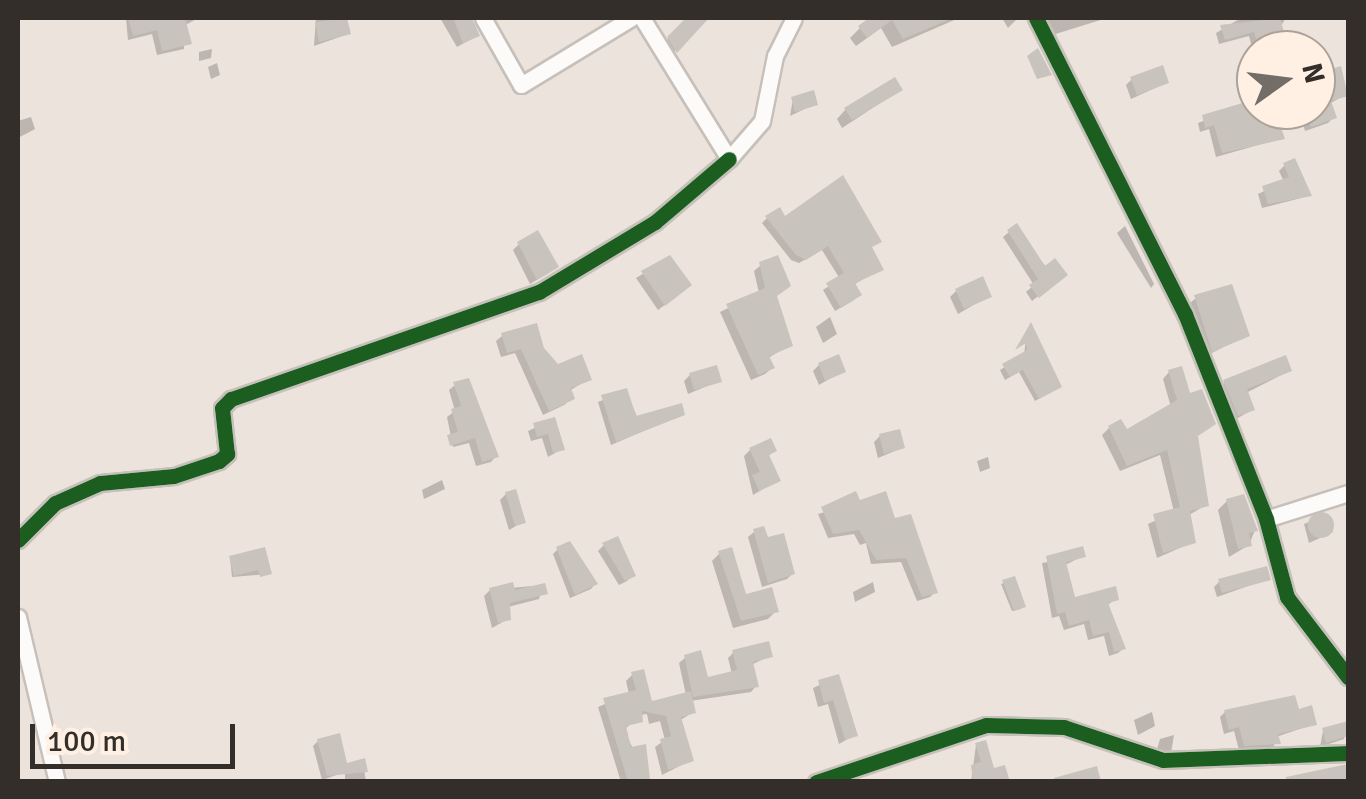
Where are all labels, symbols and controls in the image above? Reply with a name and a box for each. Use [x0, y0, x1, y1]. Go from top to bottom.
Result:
north arrow [1236, 30, 1336, 130]
text: N [1294, 60, 1332, 87]
scale bar [35, 704, 240, 766]
text: 100 m [47, 723, 126, 760]

